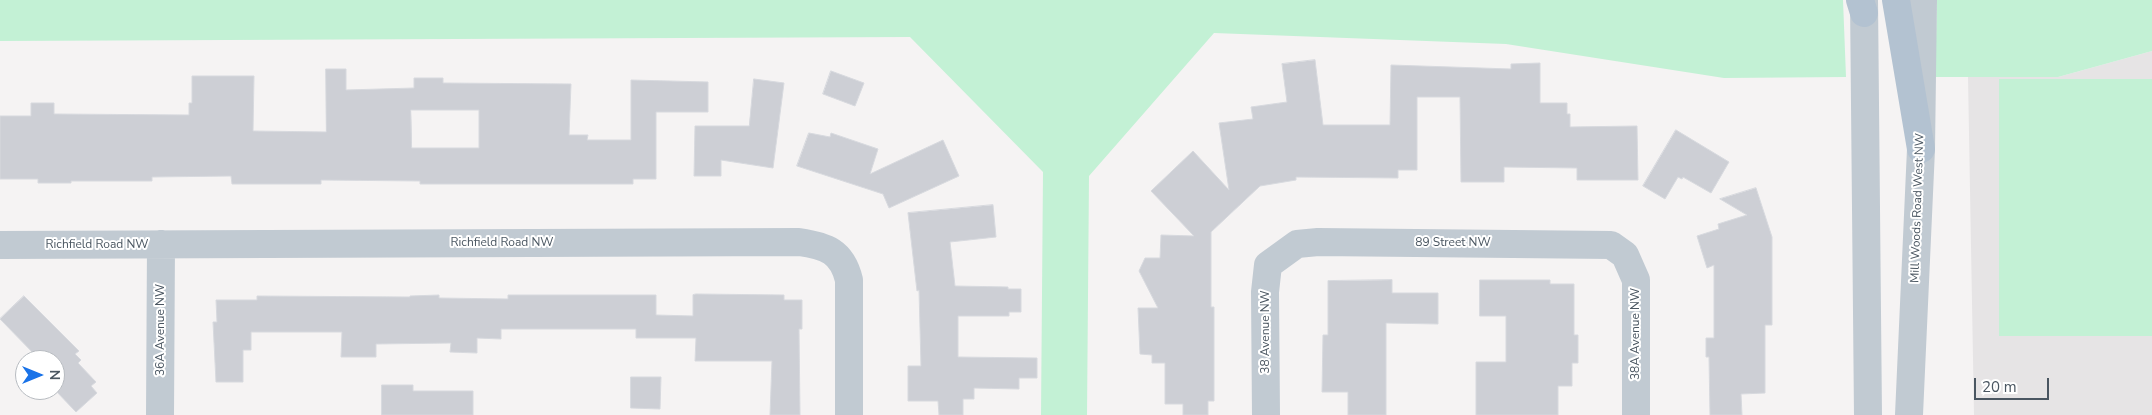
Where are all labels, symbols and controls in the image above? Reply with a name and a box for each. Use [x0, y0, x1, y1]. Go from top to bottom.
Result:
street label: Mill Woods Road West NW [1908, 133, 1928, 283]
street label: Richfield Road NW [451, 236, 553, 250]
street label: 89 Street NW [1415, 236, 1491, 250]
street label: Richfield Road NW [46, 238, 148, 252]
street label: 36A Avenue NW [154, 284, 168, 376]
street label: 38A Avenue NW [1629, 288, 1643, 380]
street label: 38 Avenue NW [1259, 290, 1273, 374]
north arrow [15, 350, 65, 400]
scale bar [1977, 368, 2052, 400]
text: N [45, 370, 64, 380]
text: 20 m [1982, 377, 2017, 397]

